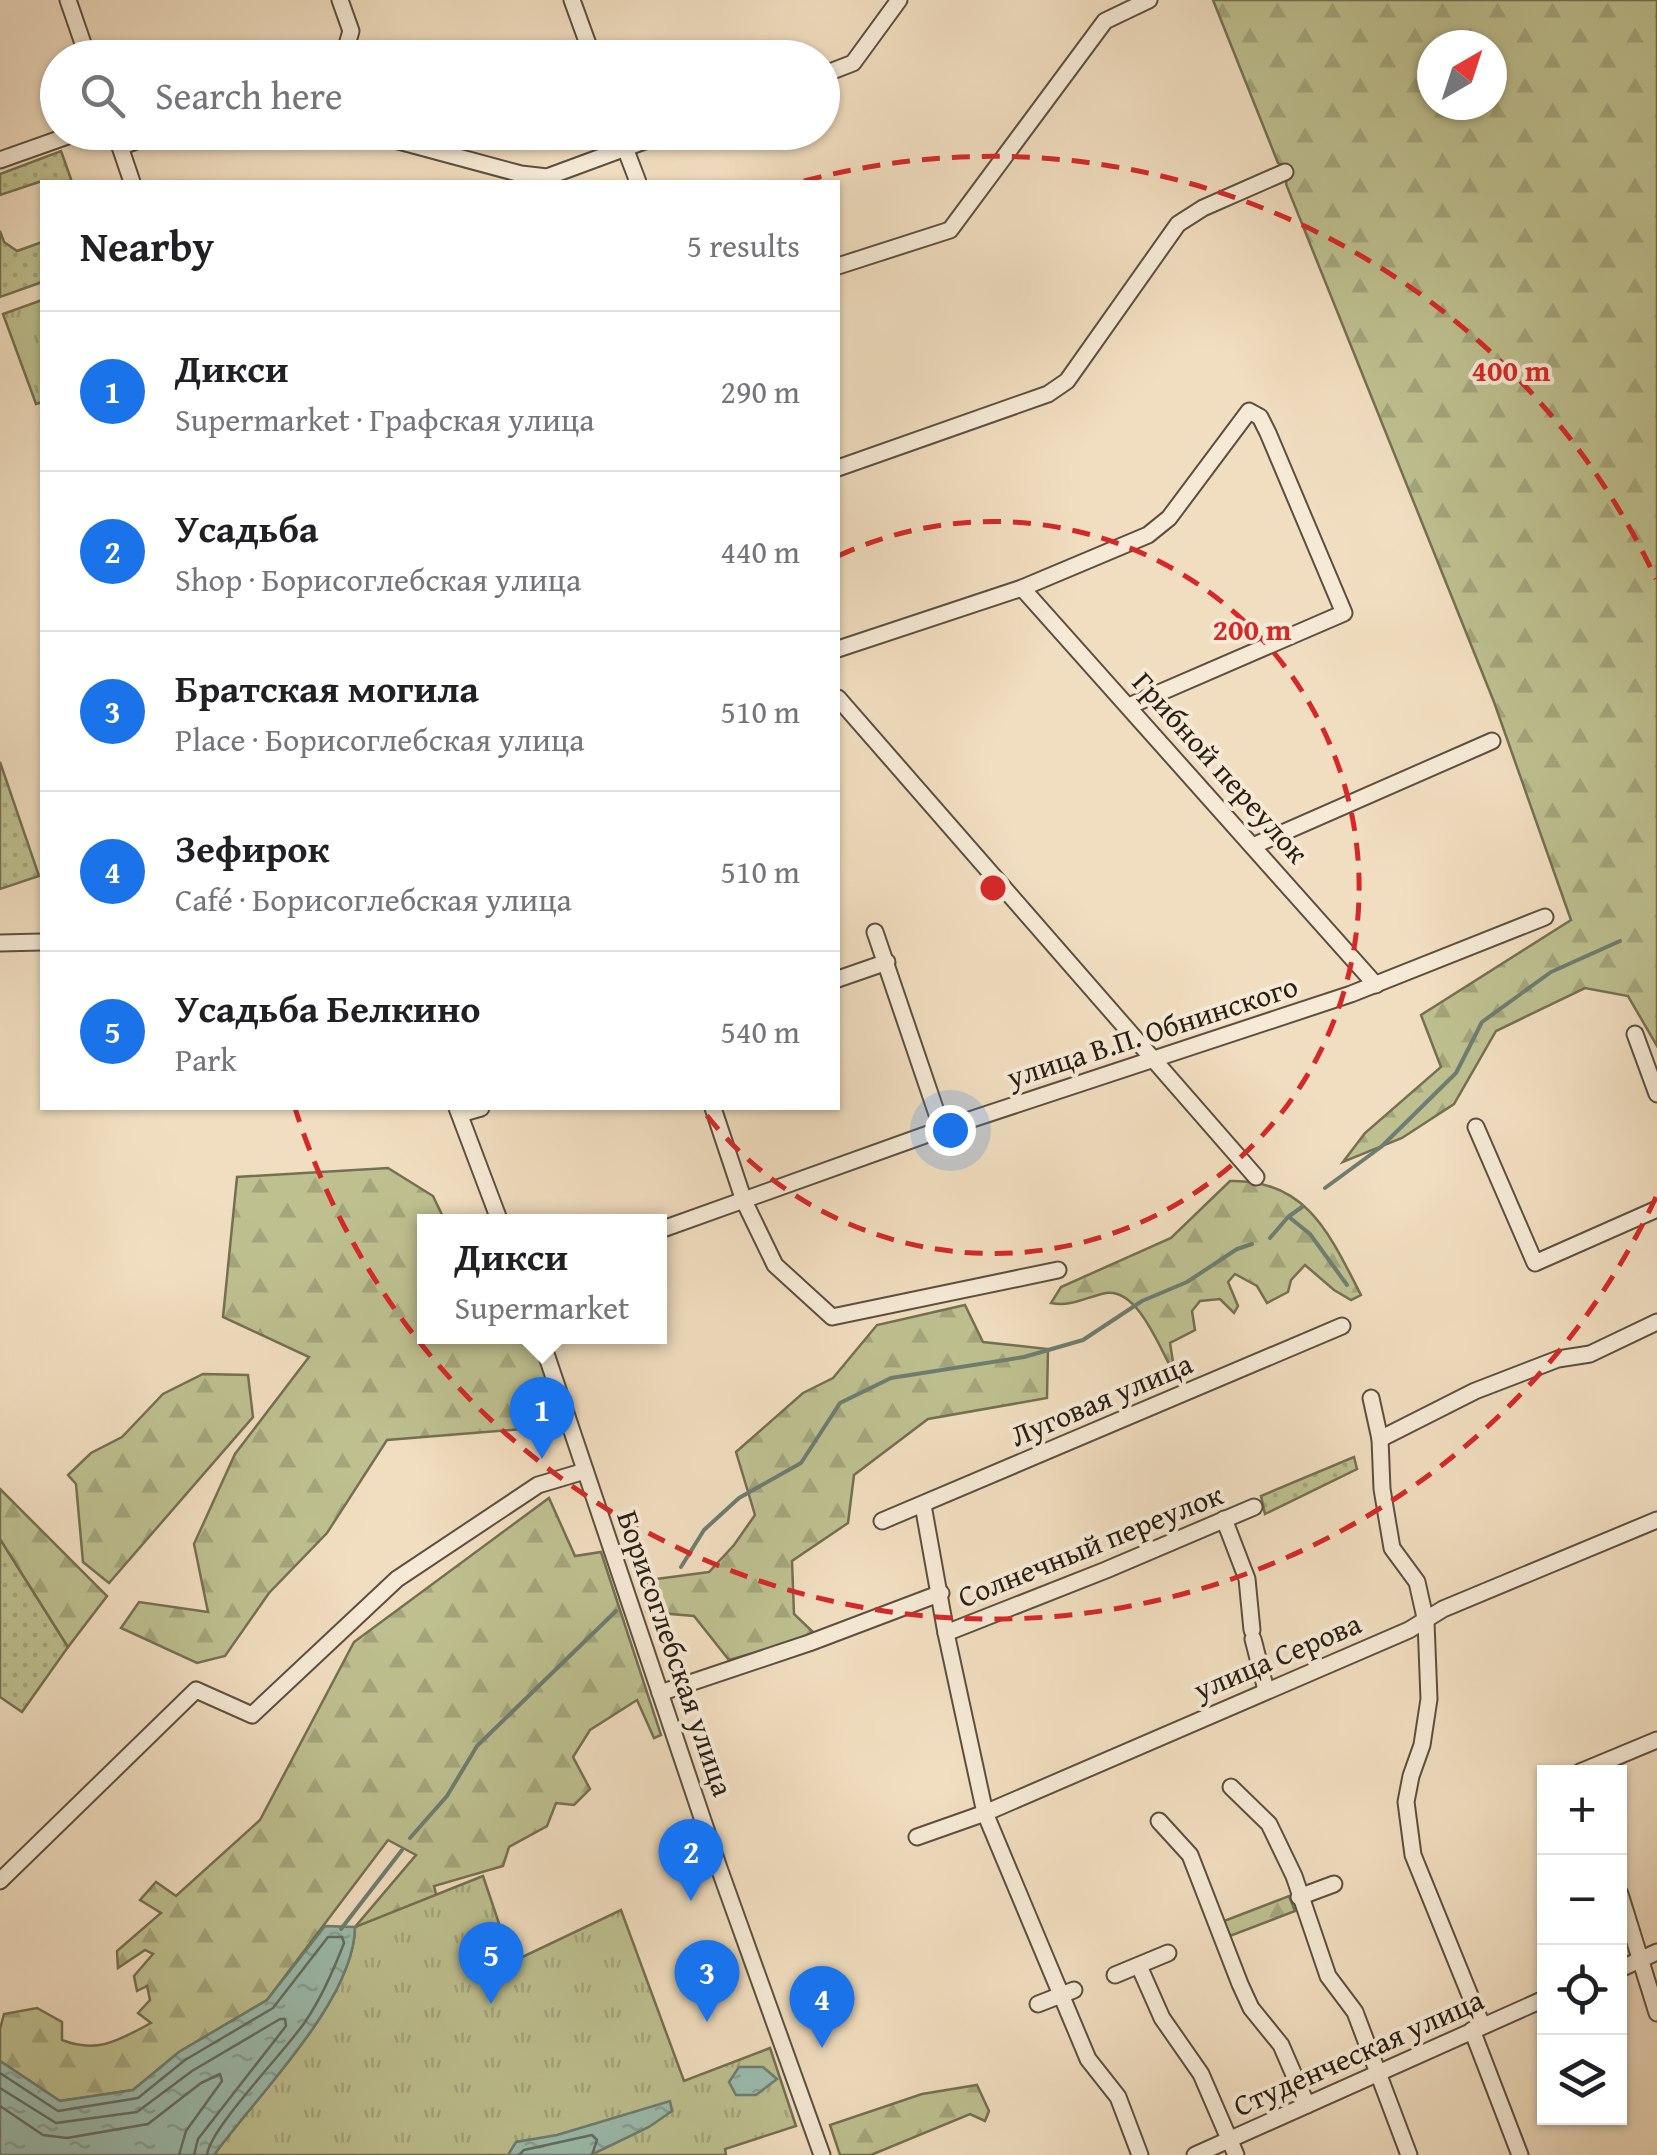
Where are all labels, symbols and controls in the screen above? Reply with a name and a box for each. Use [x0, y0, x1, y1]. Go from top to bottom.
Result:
north arrow [1417, 30, 1507, 120]
search box [40, 40, 840, 150]
text: Search here [155, 67, 343, 123]
icon: search [75, 68, 130, 123]
text: Nearby [80, 215, 214, 276]
text: 5 results [687, 222, 800, 269]
text: Дикси [175, 340, 289, 396]
text: 400 m [1472, 348, 1551, 392]
text: 1 [104, 368, 121, 415]
text: 290 m [721, 368, 800, 415]
text: Supermarket · Графская улица [175, 396, 594, 443]
text: Усадьба [175, 500, 318, 556]
text: 2 [104, 528, 121, 575]
text: 440 m [721, 528, 800, 575]
text: Shop · Борисоглебская улица [175, 556, 581, 603]
text: 200 m [1213, 607, 1292, 651]
text: Братская могила [175, 660, 479, 716]
street label: Грибной переулок [1123, 661, 1320, 873]
text: 3 [104, 688, 121, 735]
text: 510 m [721, 688, 800, 735]
text: Place · Борисоглебская улица [175, 716, 585, 763]
text: Зефирок [175, 820, 329, 876]
text: 4 [104, 848, 121, 895]
text: 510 m [721, 848, 800, 895]
centre of rings [975, 870, 1011, 906]
text: Café · Борисоглебская улица [175, 876, 572, 923]
street label: улица В.П. Обнинского [1000, 963, 1303, 1099]
text: Усадьба Белкино [175, 980, 480, 1036]
text: 5 [104, 1008, 121, 1055]
text: 540 m [721, 1008, 800, 1055]
text: Park [175, 1036, 237, 1083]
your location [925, 1105, 976, 1156]
popup [417, 1214, 667, 1344]
text: Дикси [455, 1228, 568, 1284]
text: Supermarket [455, 1284, 629, 1331]
street label: Луговая улица [1003, 1341, 1200, 1457]
pin: 1 [510, 1376, 574, 1459]
street label: Солнечный переулок [951, 1472, 1230, 1618]
street label: Борисоглебская улица [606, 1504, 746, 1802]
street label: улица Серова [1185, 1601, 1368, 1711]
map controls [1537, 1765, 1627, 2125]
button: + [1537, 1765, 1627, 1855]
pin: 2 [658, 1818, 724, 1901]
button: − [1537, 1855, 1627, 1945]
pin: 5 [458, 1922, 524, 2004]
pin: 3 [674, 1940, 740, 2022]
button: locate [1537, 1945, 1627, 2035]
pin: 4 [790, 1966, 854, 2048]
street label: Студенческая улица [1226, 1977, 1491, 2127]
button: layers [1537, 2035, 1627, 2125]

